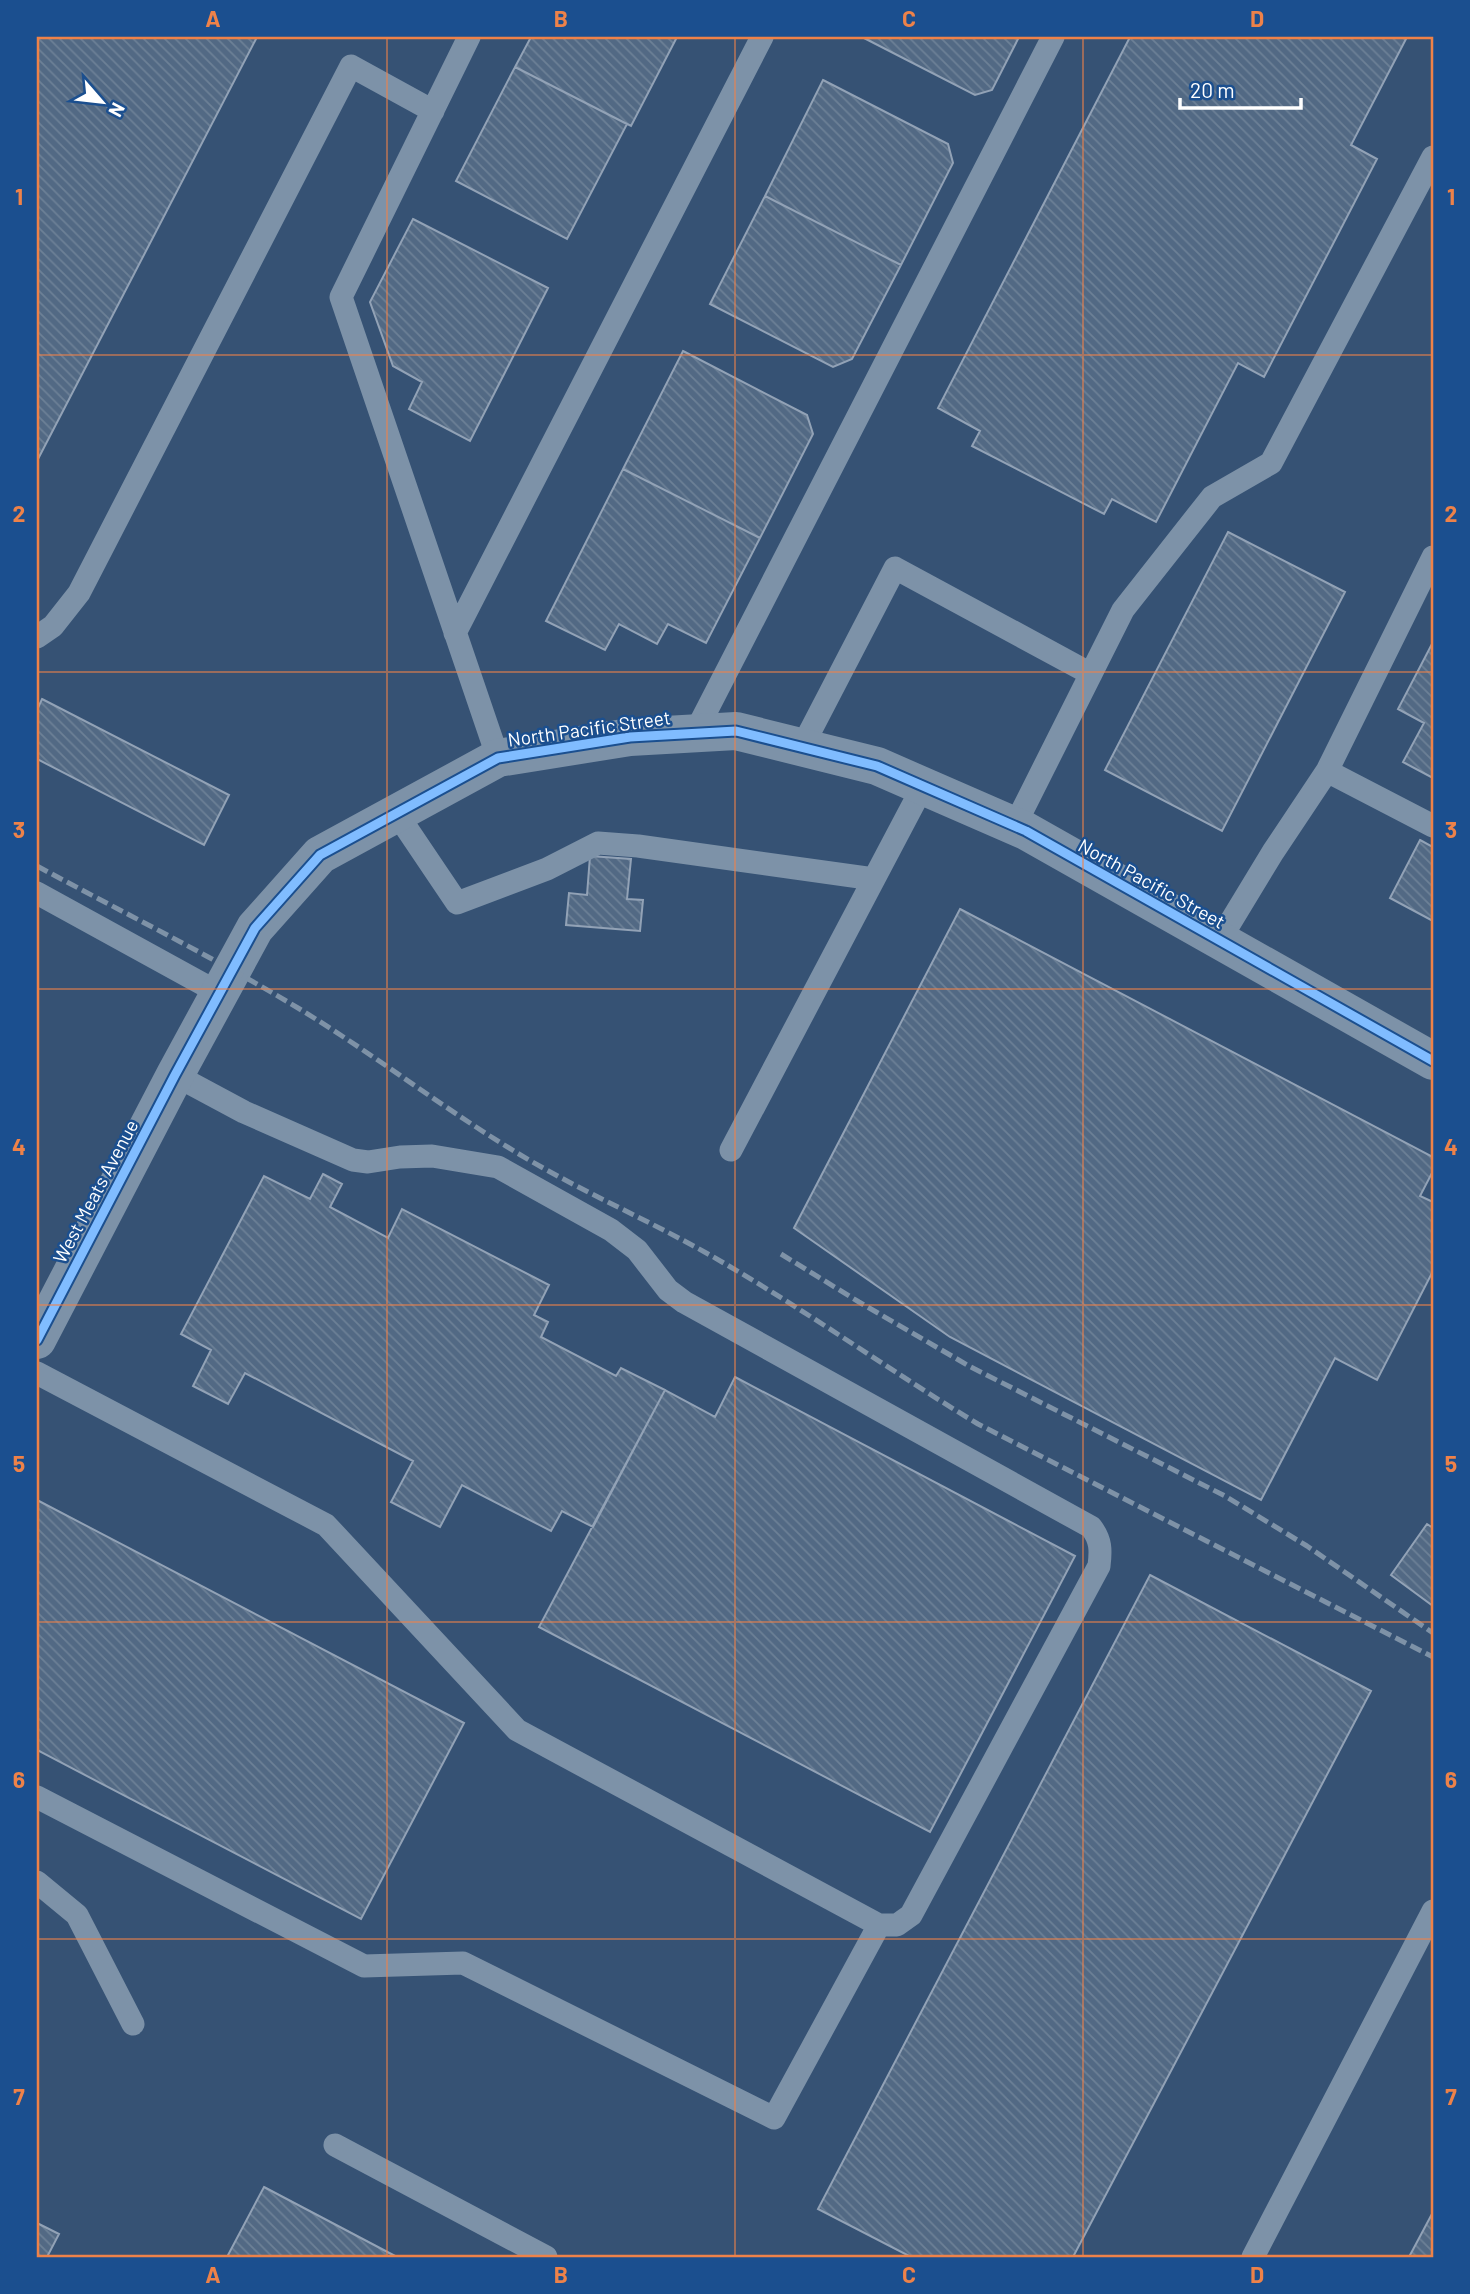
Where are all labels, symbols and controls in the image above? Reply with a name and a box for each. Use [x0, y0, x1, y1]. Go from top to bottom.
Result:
text: A [205, 4, 221, 32]
text: B [554, 4, 568, 32]
text: C [902, 4, 916, 32]
text: D [1250, 4, 1264, 32]
north arrow [66, 66, 136, 136]
scale bar [1180, 66, 1300, 110]
text: 20 m [1190, 77, 1235, 102]
text: N [104, 99, 131, 121]
text: 1 [15, 182, 23, 210]
text: 1 [1447, 182, 1455, 210]
text: 2 [13, 499, 25, 527]
text: 2 [1445, 499, 1457, 527]
street label: North Pacific Street [506, 705, 672, 751]
text: 3 [13, 815, 25, 843]
text: 3 [1445, 815, 1457, 843]
street label: North Pacific Street [1075, 833, 1229, 933]
street label: West Meats Avenue [48, 1115, 142, 1267]
text: 4 [12, 1132, 26, 1160]
text: 4 [1444, 1132, 1458, 1160]
text: 5 [13, 1449, 25, 1477]
text: 5 [1445, 1449, 1457, 1477]
text: 6 [13, 1765, 25, 1793]
text: 6 [1445, 1765, 1457, 1793]
text: 7 [13, 2082, 25, 2110]
text: 7 [1445, 2082, 1457, 2110]
text: A [205, 2260, 221, 2288]
text: B [554, 2260, 568, 2288]
text: C [902, 2260, 916, 2288]
text: D [1250, 2260, 1264, 2288]

